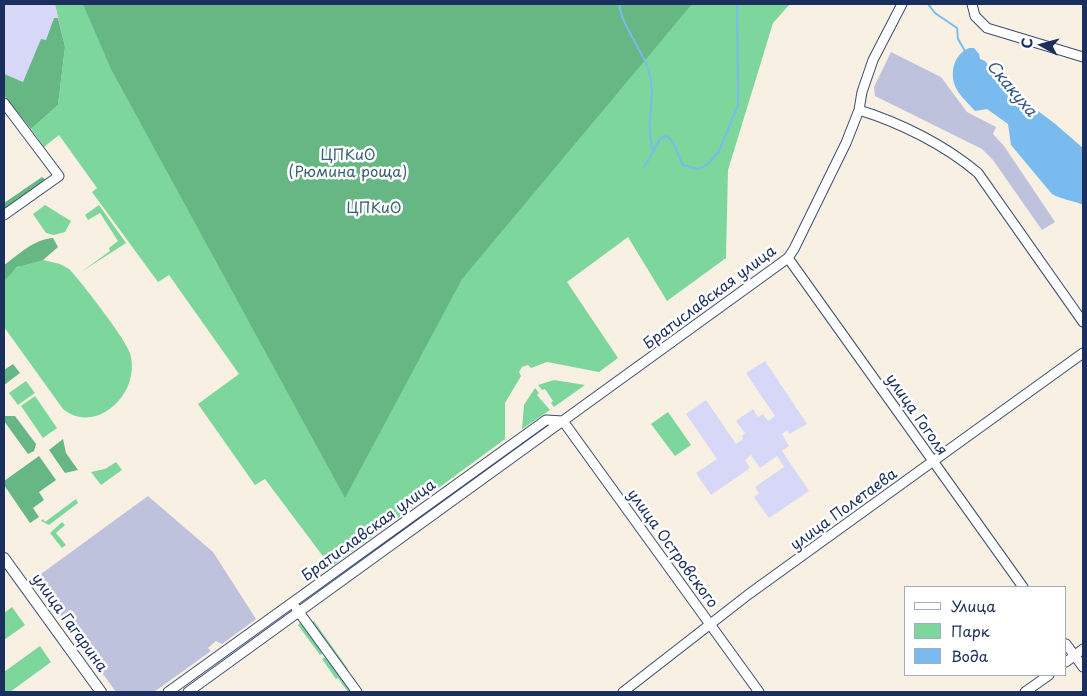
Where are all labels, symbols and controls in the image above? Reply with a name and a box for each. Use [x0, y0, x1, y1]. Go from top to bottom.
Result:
north arrow [1017, 20, 1067, 70]
text: С [1016, 37, 1038, 50]
water label: Скакуха [982, 57, 1040, 121]
park label: ЦПКиО (Рюмина роща) [289, 147, 407, 182]
park label: ЦПКиО [346, 200, 402, 218]
street label: Братиславская улица [640, 242, 780, 354]
street label: улица Гоголя [881, 371, 951, 459]
street label: улица Полетаева [787, 465, 901, 555]
street label: Братиславская улица [298, 476, 440, 586]
street label: улица Островского [623, 486, 721, 612]
street label: улица Гагарина [27, 570, 111, 676]
legend [904, 586, 1067, 676]
text: Улица [951, 594, 996, 617]
text: Парк [951, 619, 990, 642]
text: Вода [951, 644, 988, 667]

